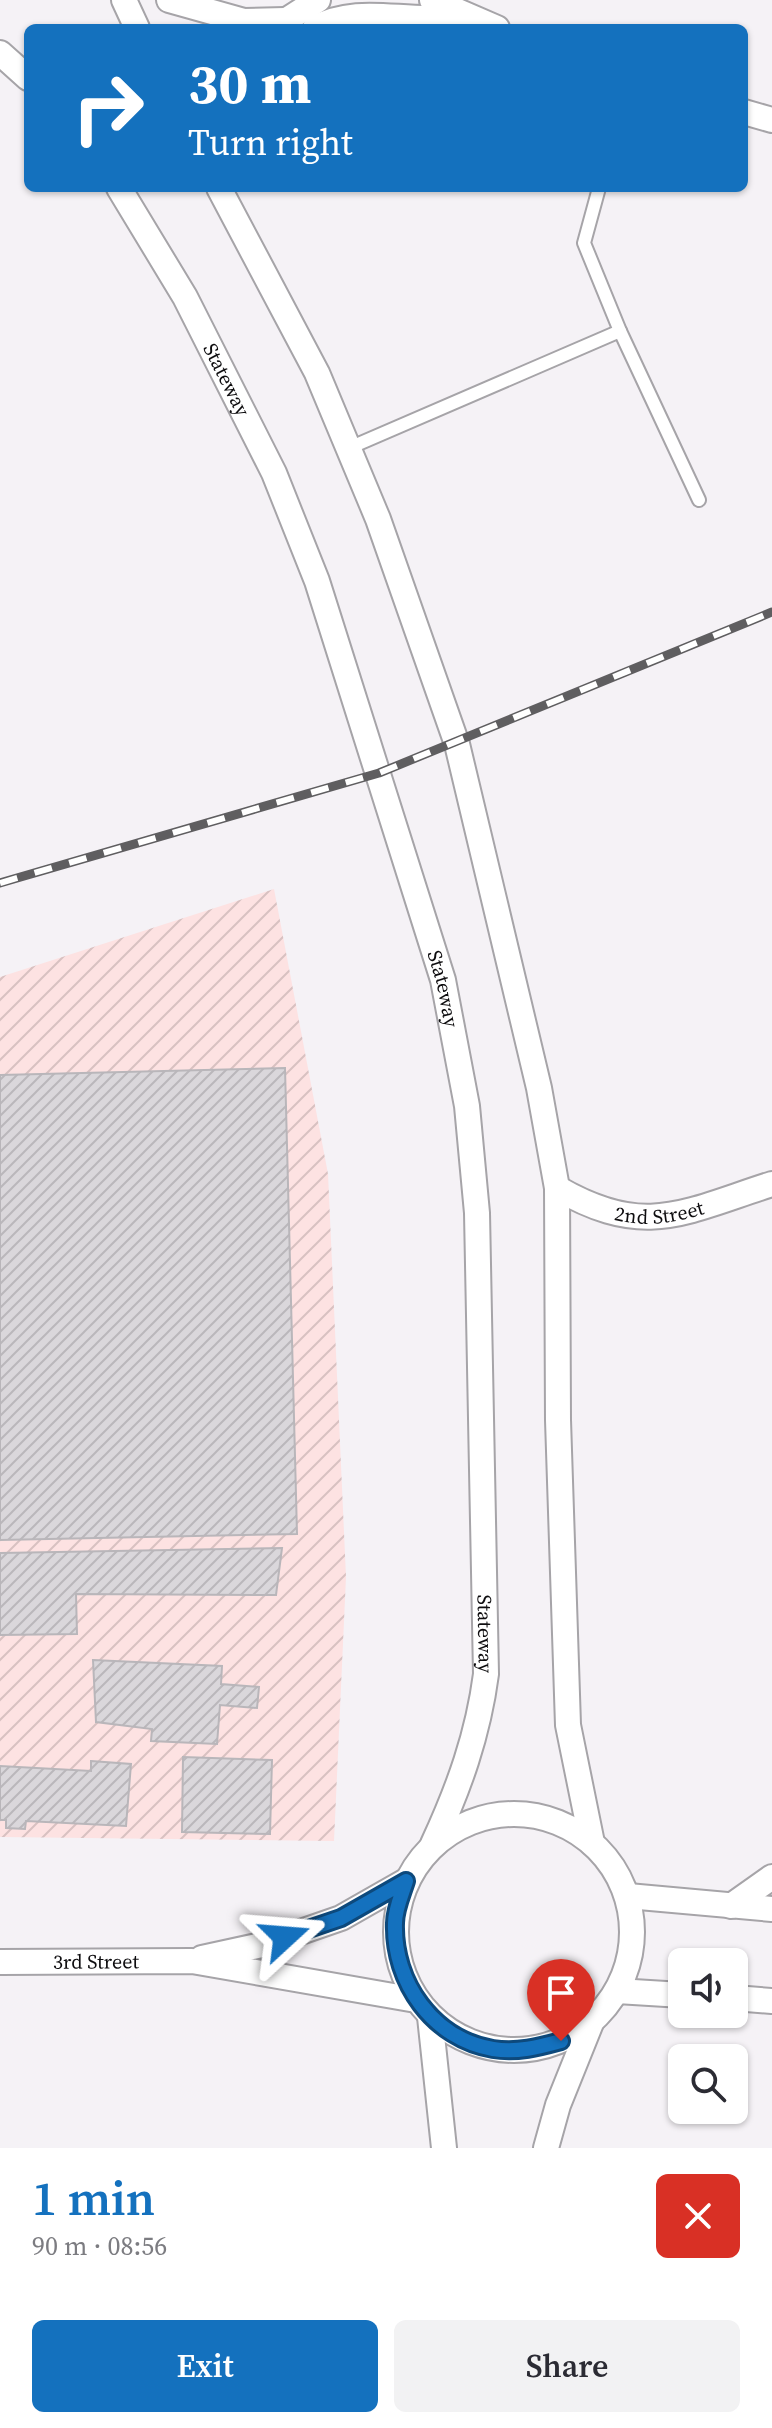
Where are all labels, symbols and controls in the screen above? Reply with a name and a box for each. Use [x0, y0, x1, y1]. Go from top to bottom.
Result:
text: 30 m [188, 45, 311, 122]
icon: right [56, 56, 160, 160]
text: Turn right [188, 118, 353, 167]
street label: Stateway [197, 338, 257, 422]
street label: Stateway [420, 947, 466, 1030]
street label: 2nd Street [612, 1193, 707, 1231]
street label: Stateway [470, 1594, 500, 1674]
position arrow [243, 1895, 327, 1979]
street label: 3rd Street [53, 1947, 140, 1976]
map controls [668, 1948, 748, 2124]
button: sound [668, 1948, 748, 2028]
pin [527, 1959, 595, 2041]
icon: arrive [539, 1971, 583, 2015]
button: search [668, 2044, 748, 2124]
text: 1 min [32, 2165, 155, 2231]
button: close [656, 2174, 740, 2258]
text: 90 m · 08:56 [32, 2228, 167, 2264]
button: Exit [32, 2320, 378, 2412]
button: Share [394, 2320, 740, 2412]

